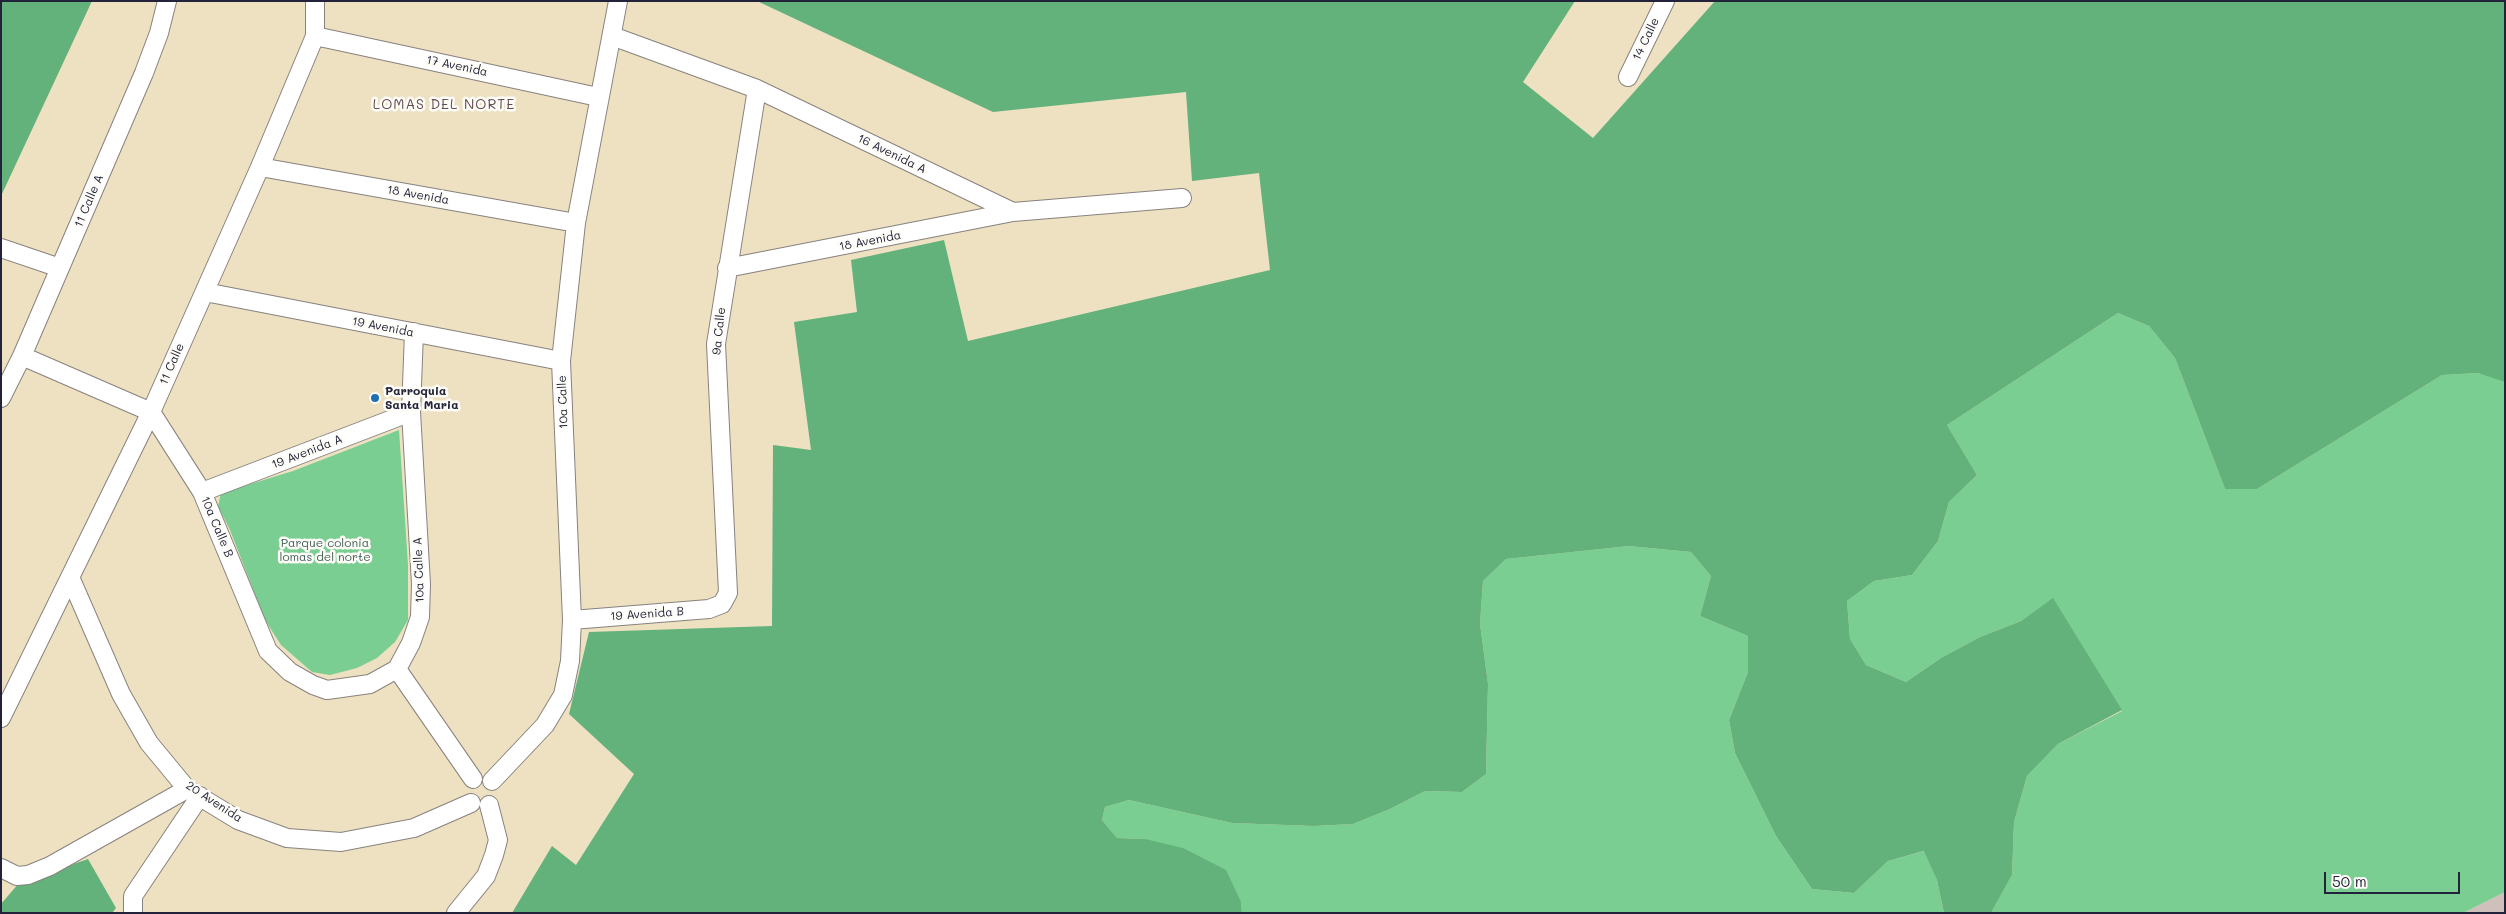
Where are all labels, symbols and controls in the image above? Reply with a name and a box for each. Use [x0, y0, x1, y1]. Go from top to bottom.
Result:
street label: 14 Calle [1630, 15, 1662, 63]
street label: 17 Avenida [425, 52, 489, 80]
district label: LOMAS DEL NORTE [371, 97, 517, 113]
street label: 16 Avenida A [855, 131, 929, 177]
street label: 11 Calle A [71, 172, 107, 230]
street label: 18 Avenida [386, 182, 450, 208]
street label: 18 Avenida [838, 228, 902, 254]
street label: 9a Calle [709, 306, 729, 356]
street label: 19 Avenida [351, 314, 415, 340]
street label: 11 Calle [156, 341, 188, 387]
street label: 10a Calle [555, 375, 571, 429]
place label: Parroquia Santa Maria [385, 384, 459, 412]
marker: Parroquia Santa Maria [369, 392, 381, 404]
street label: 19 Avenida A [270, 432, 344, 472]
street label: 10a Calle B [198, 494, 236, 560]
park label: Parque colonia lomas del norte [279, 536, 371, 564]
street label: 10a Calle A [411, 537, 427, 603]
street label: 19 Avenida B [610, 604, 684, 624]
street label: 20 Avenida [183, 778, 245, 826]
scale bar [2326, 862, 2462, 894]
text: 50 m [2332, 871, 2367, 891]

